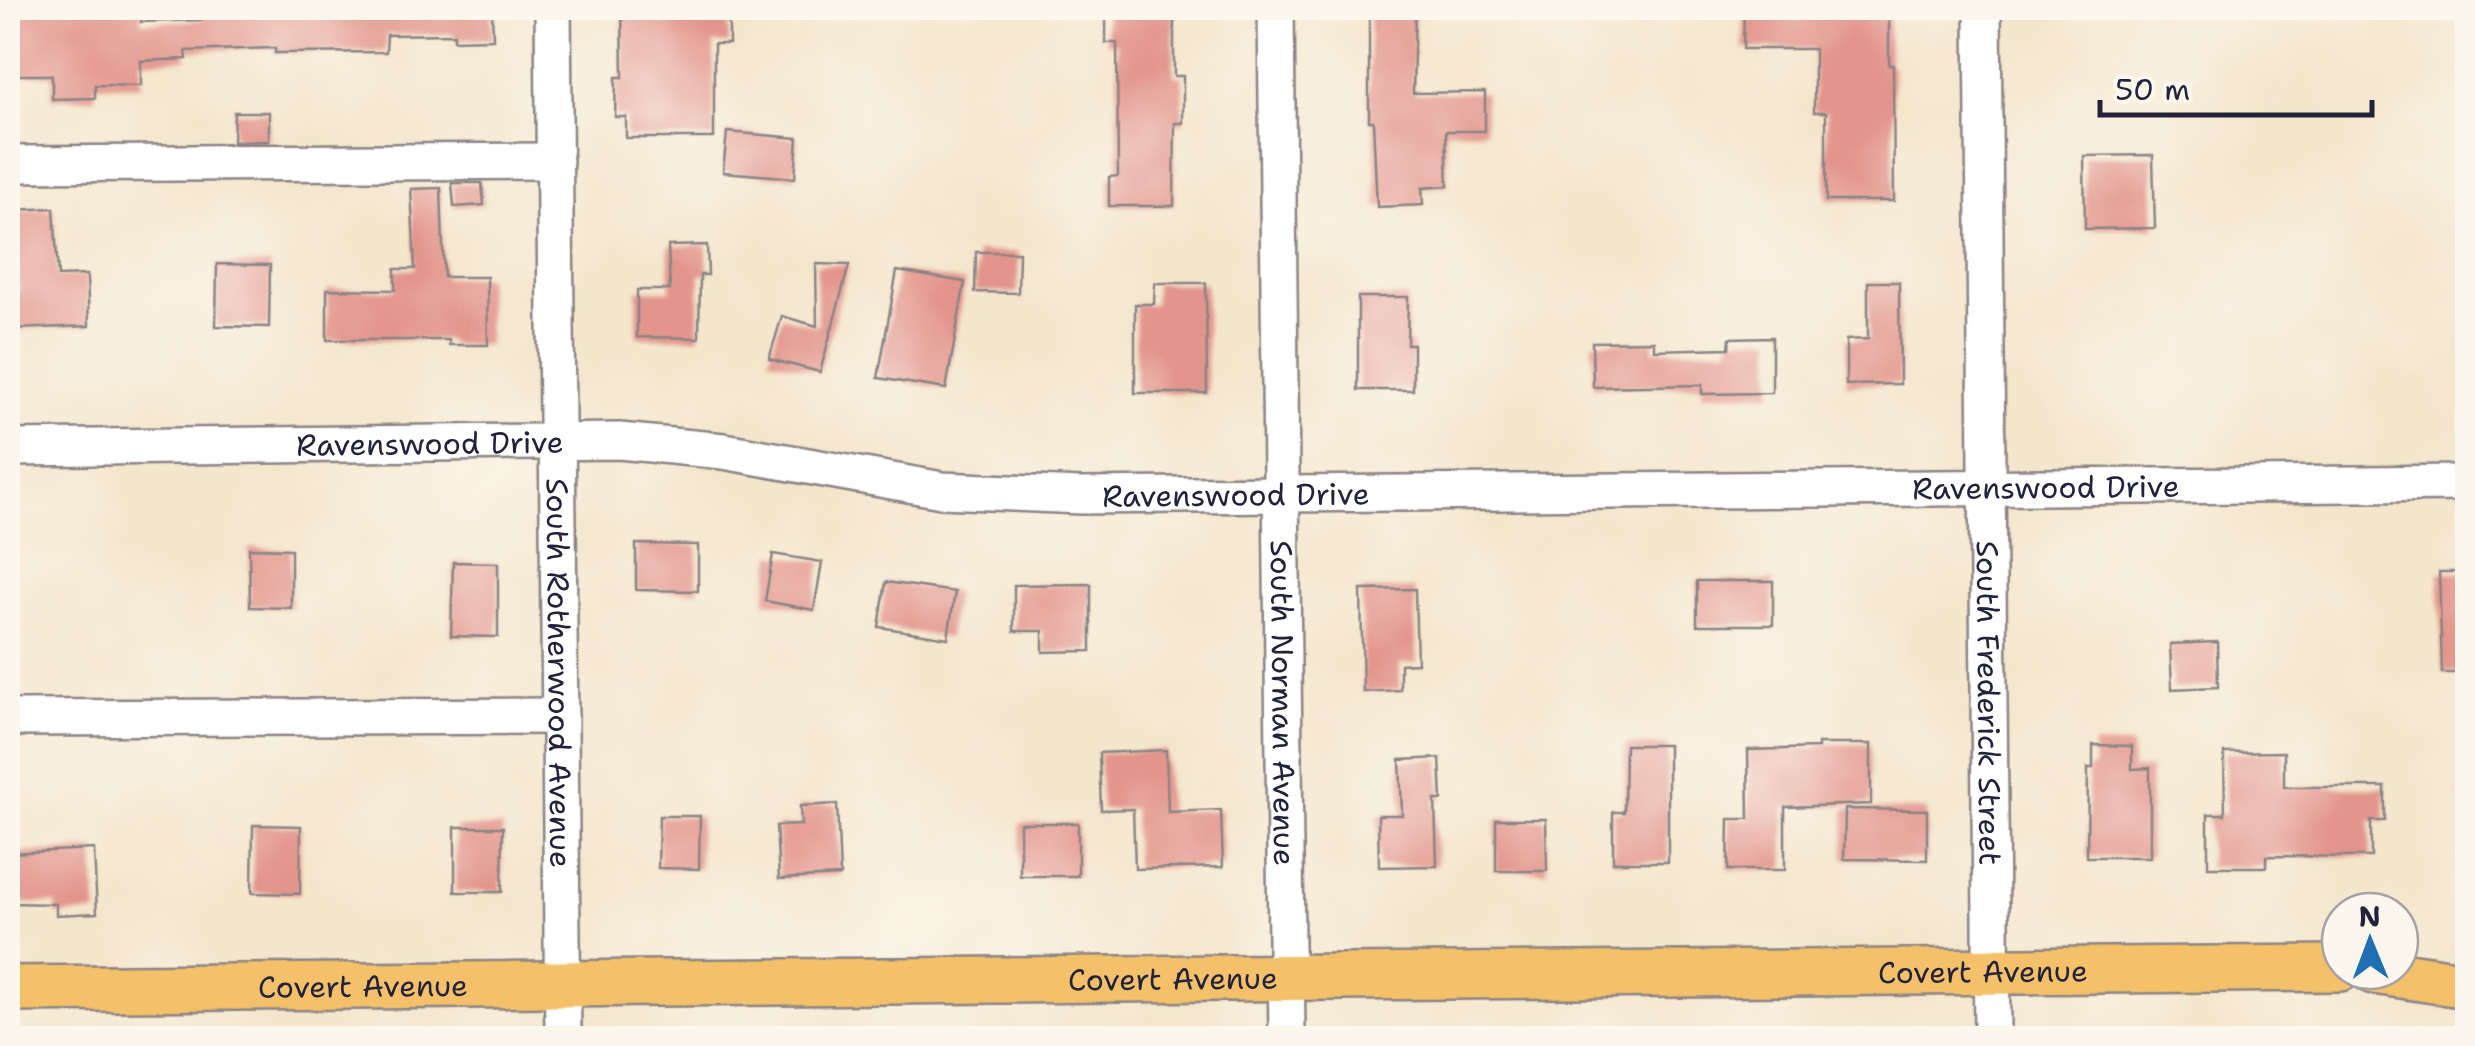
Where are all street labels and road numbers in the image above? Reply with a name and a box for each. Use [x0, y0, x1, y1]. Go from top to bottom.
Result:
street label: Ravenswood Drive [296, 421, 564, 465]
street label: Ravenswood Drive [1912, 465, 2180, 509]
street label: Ravenswood Drive [1102, 473, 1370, 516]
street label: South Rotherwood Avenue [537, 478, 582, 868]
street label: South Norman Avenue [1261, 540, 1306, 866]
street label: South Frederick Street [1967, 540, 2011, 865]
street label: Covert Avenue [1878, 950, 2088, 993]
street label: Covert Avenue [1068, 957, 1278, 1000]
street label: Covert Avenue [258, 964, 468, 1007]

